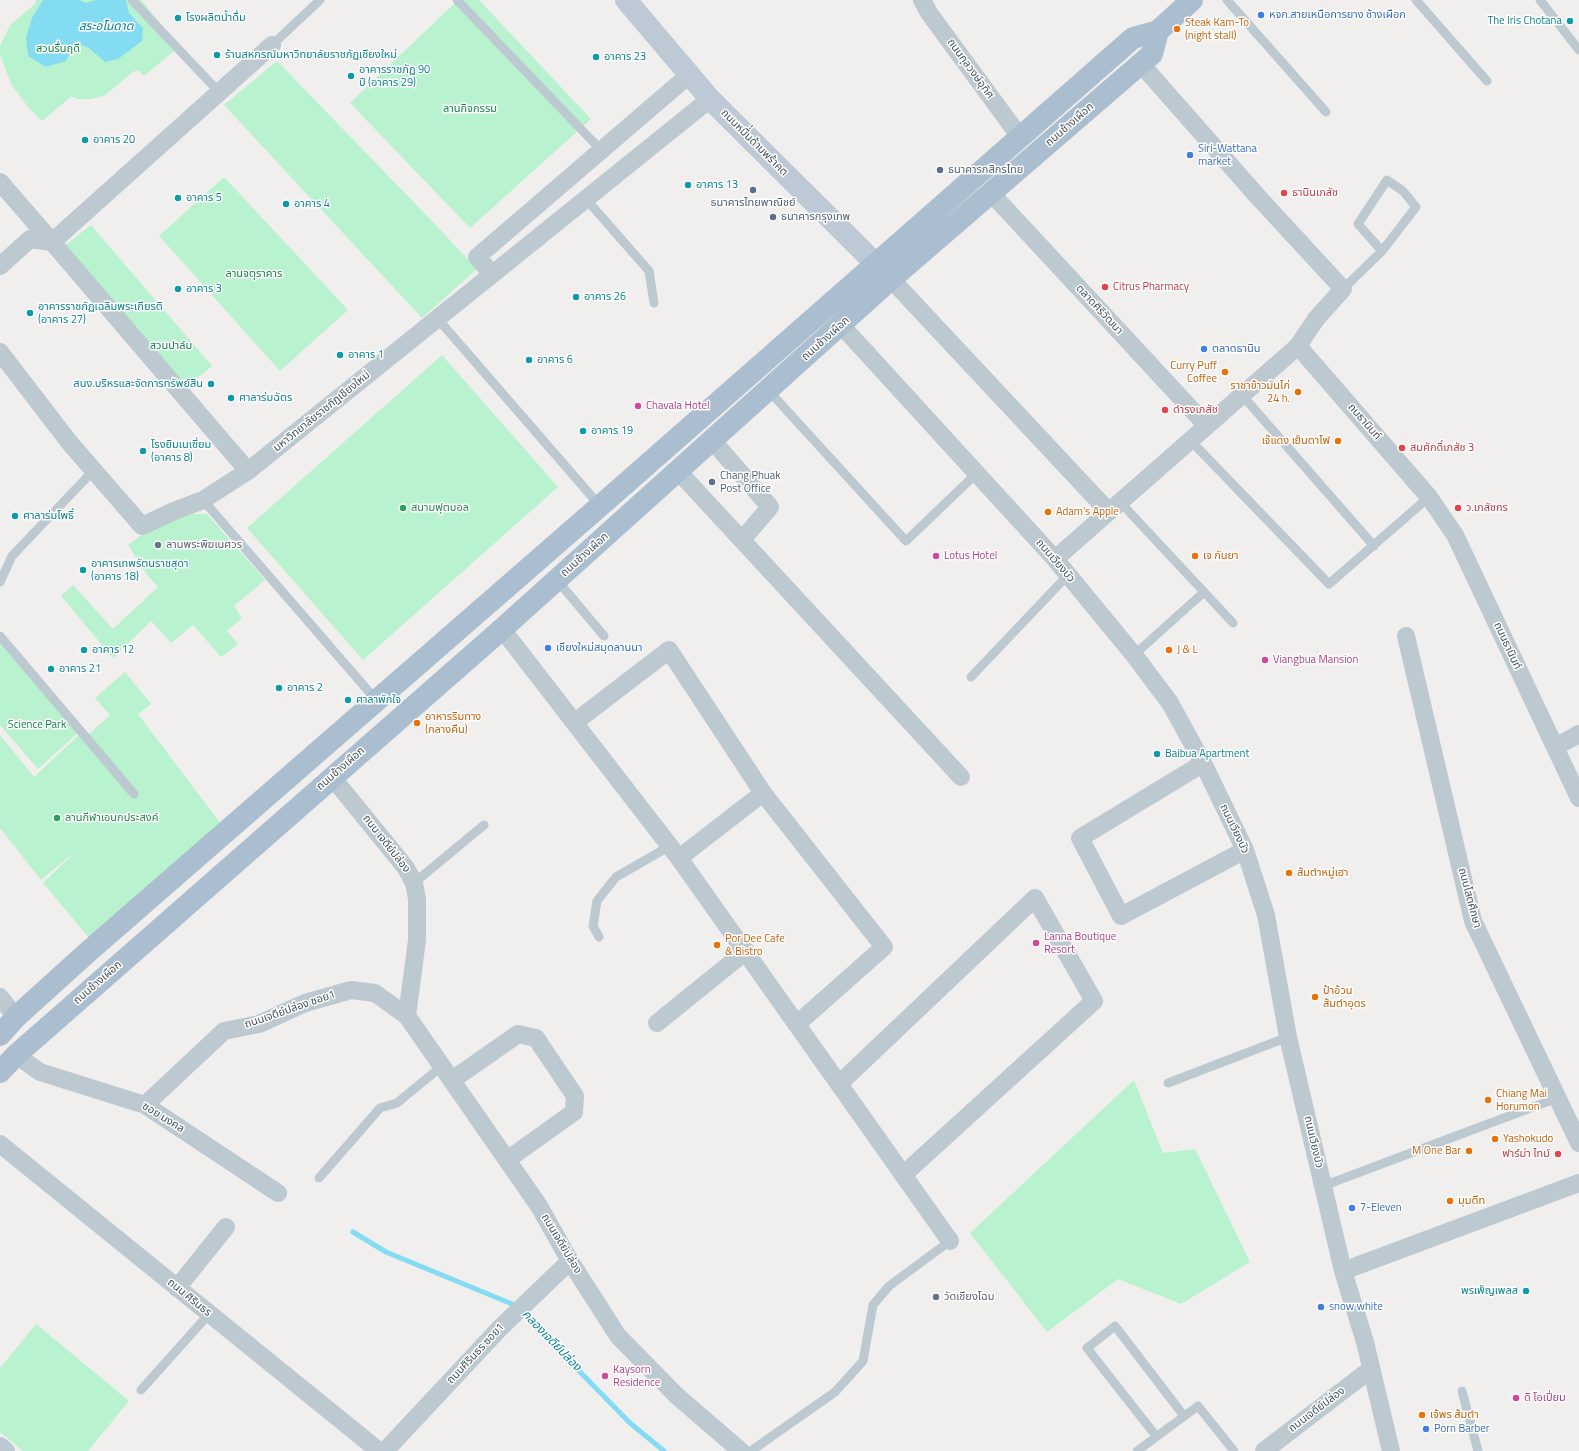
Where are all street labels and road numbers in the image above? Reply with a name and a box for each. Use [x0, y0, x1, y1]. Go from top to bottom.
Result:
street label: ถนนกุลวงษ์อุทิศ [944, 36, 996, 102]
street label: ถนนช้างเผือก [1043, 100, 1097, 150]
street label: ถนนหมื่่นด้ามพร้าคต [718, 107, 790, 179]
street label: ตลาดศิริวัฒนา [1073, 282, 1125, 338]
street label: ถนนช้างเผือก [799, 314, 853, 364]
street label: มหาวิทยาลัยราชภัฏเชียงใหม่ [271, 369, 373, 455]
street label: ถนธานินท์ [1345, 401, 1383, 443]
street label: ถนนช้างเผือก [558, 530, 612, 580]
street label: ถนนเวียงบัว [1033, 537, 1077, 585]
street label: ถนนธานินท์ [1490, 620, 1524, 672]
street label: ถนนช้างเผือก [314, 744, 368, 794]
street label: ถนนเวียงบัว [1216, 802, 1252, 856]
street label: ถนน เจดีย์ปล่อง [359, 812, 413, 876]
street label: ถนนโสตศึกษา [1455, 866, 1483, 930]
street label: ถนนช้างเผือก [71, 958, 125, 1008]
street label: ถนนเจดีย์ปล่อง ซอย1 [243, 988, 337, 1032]
street label: ซอย มงคล [140, 1100, 186, 1136]
street label: ถนนเวียงบัว [1301, 1115, 1325, 1169]
street label: ถนนเจดีย์ปล่อง [538, 1212, 584, 1276]
street label: ถนน ศิรินธร [164, 1276, 214, 1320]
street label: ถนนศิรินธร ซอย1 [445, 1321, 507, 1387]
street label: ถนนเจดีย์ปล่อง [1286, 1384, 1348, 1436]

